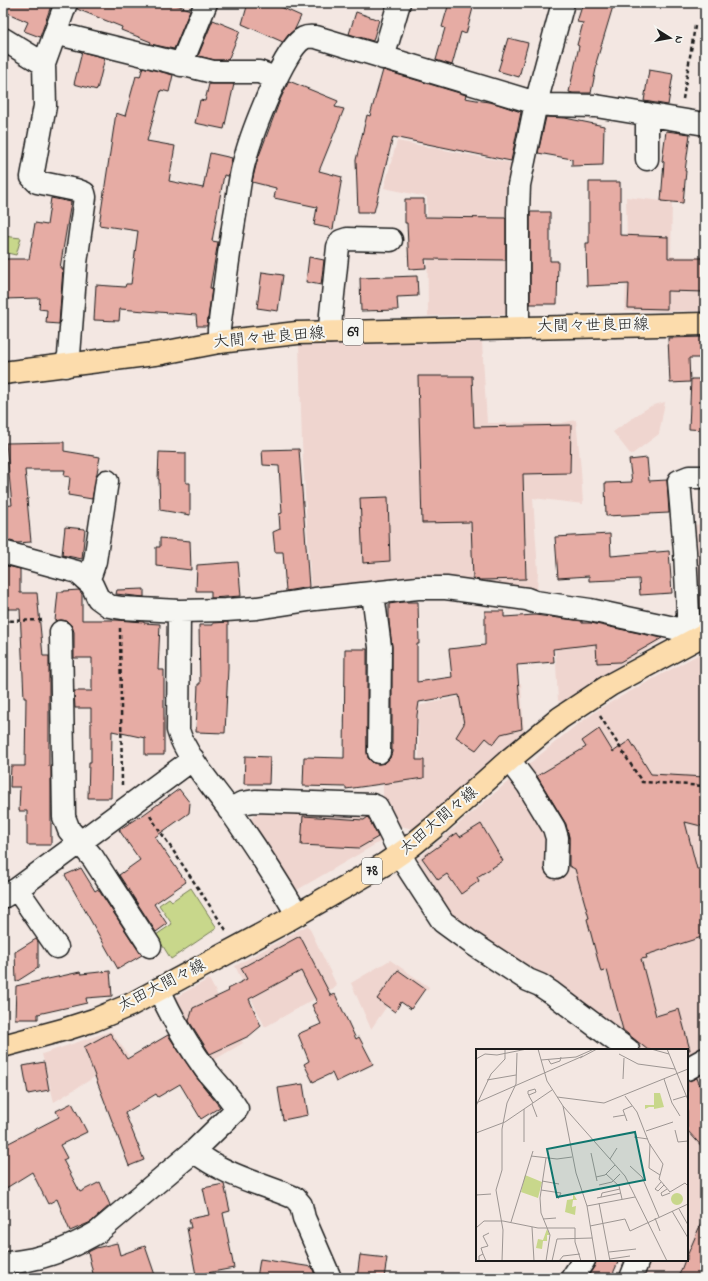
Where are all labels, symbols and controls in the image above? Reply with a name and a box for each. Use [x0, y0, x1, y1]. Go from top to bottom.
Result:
north arrow [650, 18, 690, 58]
text: N [670, 35, 687, 45]
street label: 大間々世良田線 [537, 313, 649, 339]
road number: 69 [343, 319, 363, 345]
street label: 大間々世良田線 [212, 321, 326, 355]
street label: 太田大間々線 [395, 781, 483, 861]
road number: 78 [362, 858, 382, 884]
street label: 太田大間々線 [114, 954, 210, 1018]
inset map [476, 1049, 688, 1261]

